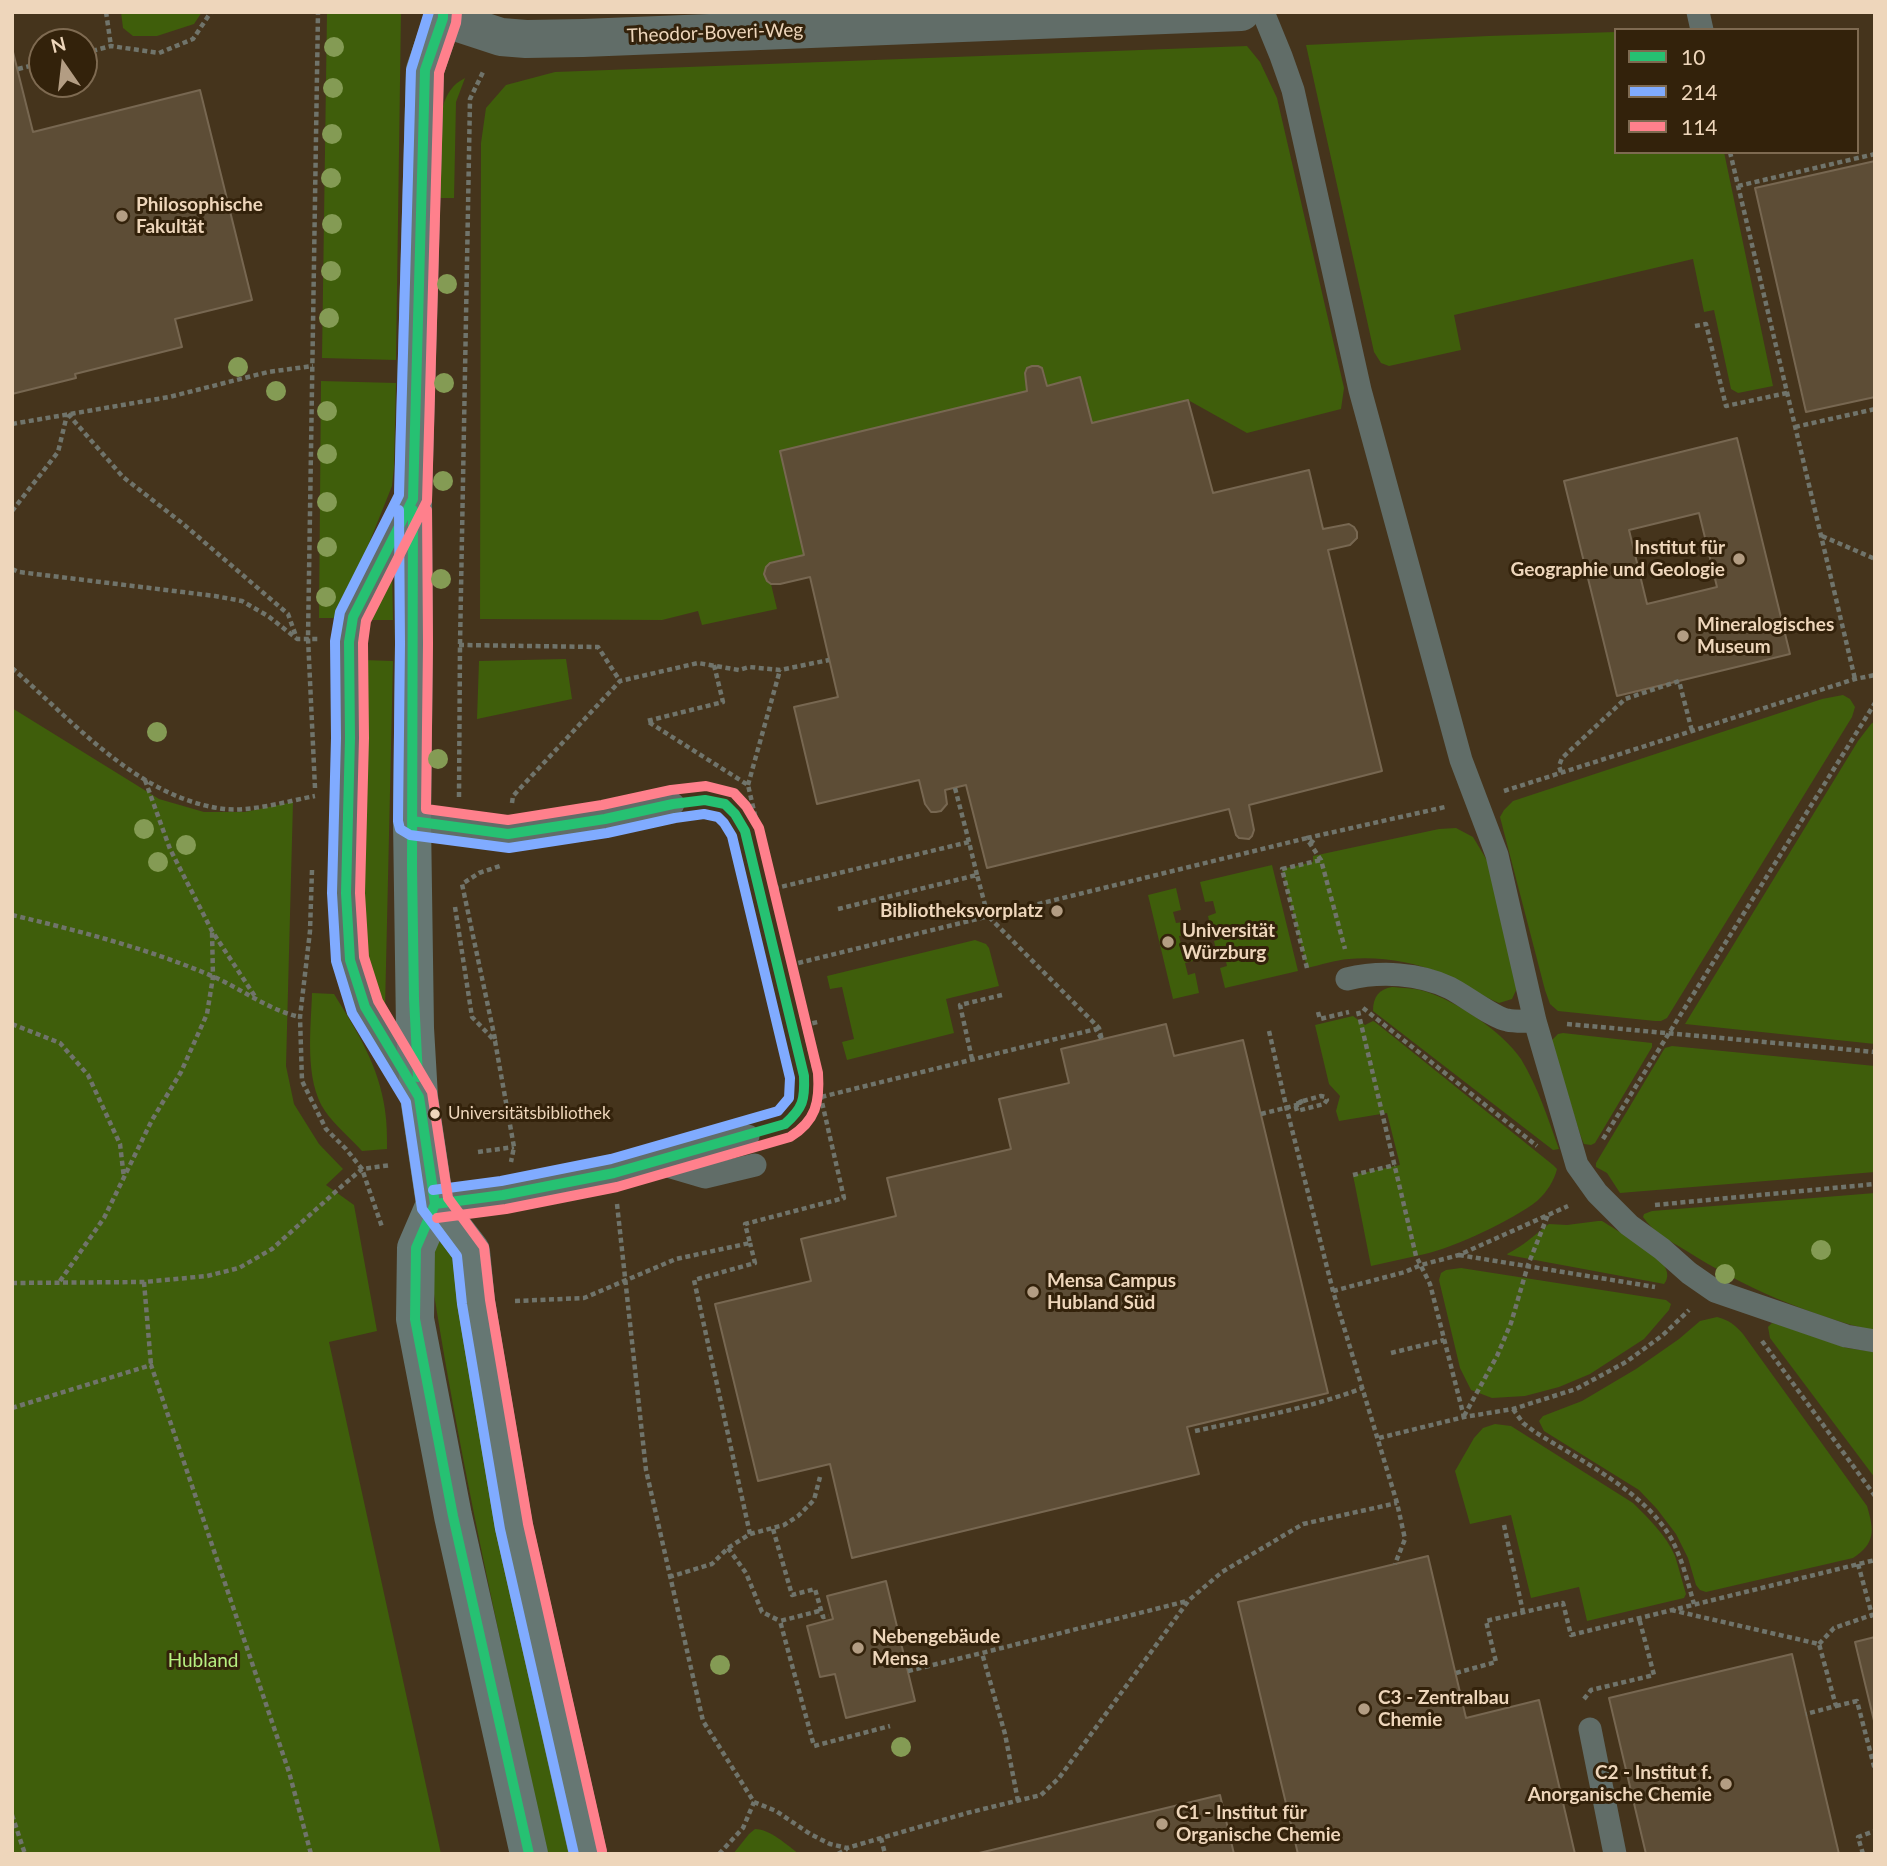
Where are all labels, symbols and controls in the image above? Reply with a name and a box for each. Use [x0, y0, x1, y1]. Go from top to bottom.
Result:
street label: Theodor-Boveri-Weg [626, 19, 804, 47]
north arrow [28, 28, 98, 98]
legend [1614, 28, 1859, 154]
text: N [48, 31, 68, 57]
text: 10 [1681, 44, 1705, 69]
text: 214 [1681, 79, 1718, 104]
text: 114 [1681, 114, 1718, 139]
place label: Philosophische Fakultät [136, 194, 263, 238]
marker: Philosophische Fakultät [114, 208, 130, 224]
place label: Institut für Geographie und Geologie [1510, 537, 1725, 581]
marker: Institut für Geographie und Geologie [1731, 551, 1747, 567]
place label: Mineralogisches Museum [1697, 614, 1834, 658]
marker: Mineralogisches Museum [1675, 628, 1691, 644]
place label: Bibliotheksvorplatz [880, 900, 1043, 922]
marker: Bibliotheksvorplatz [1049, 903, 1065, 919]
place label: Universität Würzburg [1182, 920, 1275, 964]
marker: Universität Würzburg [1160, 934, 1176, 950]
place label: Universitätsbibliothek [448, 1104, 611, 1124]
marker: Universitätsbibliothek [428, 1107, 442, 1121]
place label: Mensa Campus Hubland Süd [1047, 1270, 1176, 1314]
marker: Mensa Campus Hubland Süd [1025, 1284, 1041, 1300]
place label: Nebengebäude Mensa [872, 1626, 1000, 1670]
marker: Nebengebäude Mensa [850, 1640, 866, 1656]
park label: Hubland [168, 1650, 238, 1672]
place label: C3 - Zentralbau Chemie [1378, 1687, 1509, 1731]
marker: C3 - Zentralbau Chemie [1356, 1701, 1372, 1717]
place label: C2 - Institut f. Anorganische Chemie [1528, 1762, 1712, 1806]
marker: C2 - Institut f. Anorganische Chemie [1718, 1776, 1734, 1792]
place label: C1 - Institut für Organische Chemie [1176, 1802, 1341, 1846]
marker: C1 - Institut für Organische Chemie [1154, 1816, 1170, 1832]

